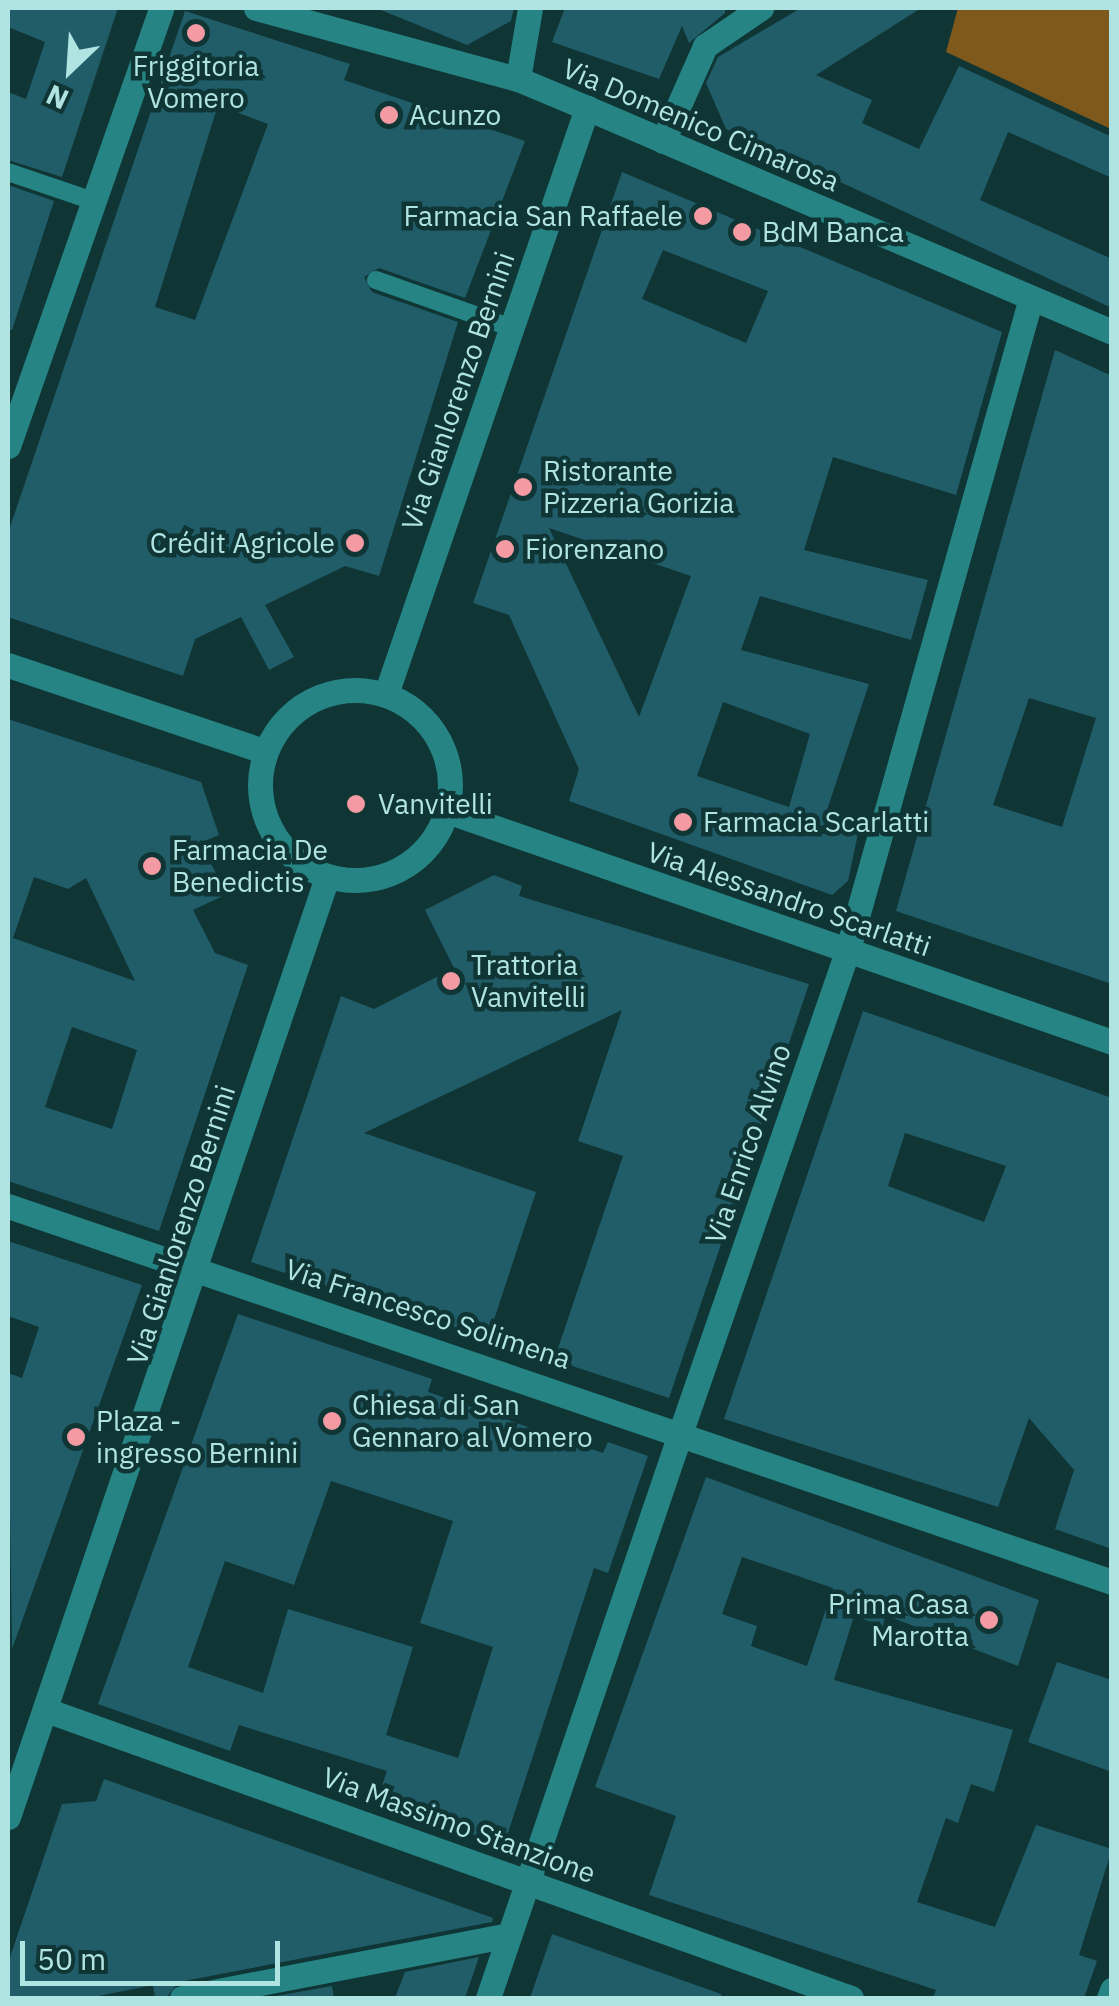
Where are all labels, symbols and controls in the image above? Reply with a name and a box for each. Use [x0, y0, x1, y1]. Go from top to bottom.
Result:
north arrow [20, 20, 120, 120]
marker: Friggitoria Vomero [185, 22, 207, 44]
place label: Friggitoria Vomero [133, 49, 259, 115]
street label: Via Domenico Cimarosa [558, 51, 844, 199]
text: N [40, 77, 74, 119]
place label: Acunzo [409, 98, 501, 132]
marker: Acunzo [378, 104, 400, 126]
place label: Farmacia San Raffaele [403, 199, 683, 233]
marker: Farmacia San Raffaele [692, 205, 714, 227]
place label: BdM Banca [762, 215, 904, 249]
marker: BdM Banca [731, 221, 753, 243]
street label: Via Gianlorenzo Bernini [395, 247, 521, 535]
place label: Ristorante Pizzeria Gorizia [543, 454, 734, 520]
marker: Ristorante Pizzeria Gorizia [512, 476, 534, 498]
place label: Crédit Agricole [150, 526, 335, 560]
marker: Crédit Agricole [344, 532, 366, 554]
place label: Fiorenzano [525, 532, 664, 566]
marker: Fiorenzano [494, 538, 516, 560]
place label: Vanvitelli [378, 787, 493, 821]
marker: Vanvitelli [343, 791, 369, 817]
place label: Farmacia Scarlatti [703, 805, 929, 839]
marker: Farmacia Scarlatti [672, 811, 694, 833]
place label: Farmacia De Benedictis [172, 833, 328, 899]
street label: Via Alessandro Scarlatti [643, 835, 935, 963]
marker: Farmacia De Benedictis [141, 855, 163, 877]
place label: Trattoria Vanvitelli [471, 948, 586, 1014]
marker: Trattoria Vanvitelli [440, 970, 462, 992]
street label: Via Enrico Alvino [698, 1040, 798, 1248]
street label: Via Gianlorenzo Bernini [120, 1081, 242, 1369]
street label: Via Francesco Solimena [281, 1252, 575, 1376]
place label: Chiesa di San Gennaro al Vomero [352, 1388, 593, 1454]
place label: Plaza - ingresso Bernini [96, 1404, 298, 1470]
marker: Chiesa di San Gennaro al Vomero [321, 1410, 343, 1432]
marker: Plaza - ingresso Bernini [65, 1426, 87, 1448]
place label: Prima Casa Marotta [828, 1587, 969, 1653]
marker: Prima Casa Marotta [978, 1609, 1000, 1631]
street label: Via Massimo Stanzione [318, 1760, 600, 1890]
scale bar [25, 1921, 285, 1983]
text: 50 m [37, 1939, 106, 1978]

